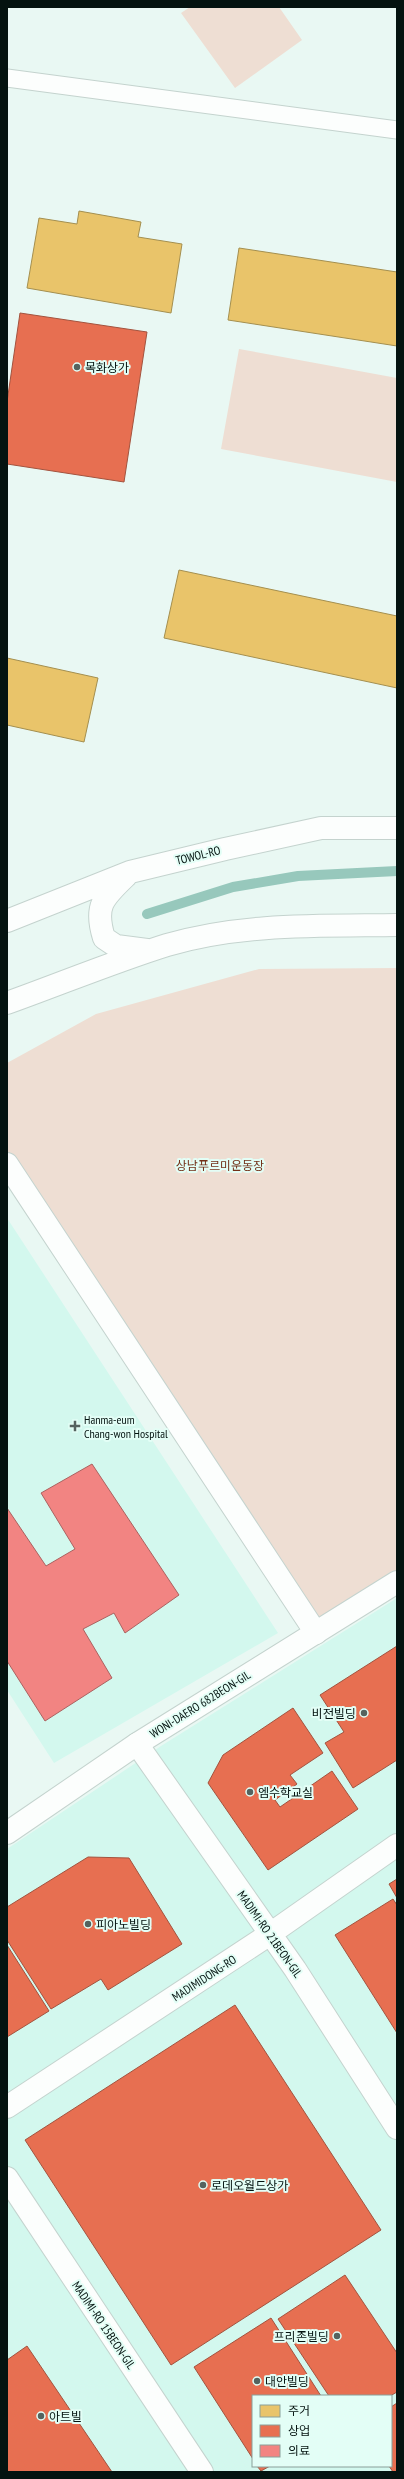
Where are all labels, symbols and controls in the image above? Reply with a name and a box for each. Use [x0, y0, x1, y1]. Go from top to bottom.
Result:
place label: 목화상가 [85, 360, 129, 375]
marker: 목화상가 [72, 362, 82, 372]
street label: TOWOL-RO [174, 842, 222, 868]
park label: 상남푸르미운동장 [176, 1158, 264, 1173]
place label: Hanma-eum Chang-won Hospital [84, 1412, 168, 1441]
marker: Hanma-eum Chang-won Hospital [69, 1420, 81, 1432]
street label: WONI-DAERO 682BEON-GIL [147, 1667, 253, 1741]
place label: 비전빌딩 [312, 1706, 356, 1721]
marker: 비전빌딩 [359, 1708, 369, 1718]
place label: 엠수학교실 [258, 1785, 313, 1800]
marker: 엠수학교실 [245, 1787, 255, 1797]
street label: MADIMI-RO 21BEON-GIL [234, 1888, 306, 1980]
place label: 피아노빌딩 [96, 1917, 151, 1932]
marker: 피아노빌딩 [83, 1919, 93, 1929]
street label: MADIMIDONG-RO [169, 1951, 239, 2004]
place label: 로데오월드상가 [211, 2178, 288, 2193]
marker: 로데오월드상가 [198, 2180, 208, 2190]
street label: MADIMI-RO 15BEON-GIL [69, 2278, 139, 2372]
place label: 프리존빌딩 [274, 2329, 329, 2344]
marker: 프리존빌딩 [332, 2331, 342, 2341]
place label: 대안빌딩 [265, 2374, 309, 2389]
marker: 대안빌딩 [252, 2376, 262, 2386]
legend [252, 2395, 392, 2467]
text: 주거 [288, 2403, 310, 2418]
place label: 아트빌 [49, 2409, 82, 2424]
marker: 아트빌 [36, 2411, 46, 2421]
text: 상업 [288, 2423, 310, 2438]
text: 의료 [288, 2443, 310, 2458]

